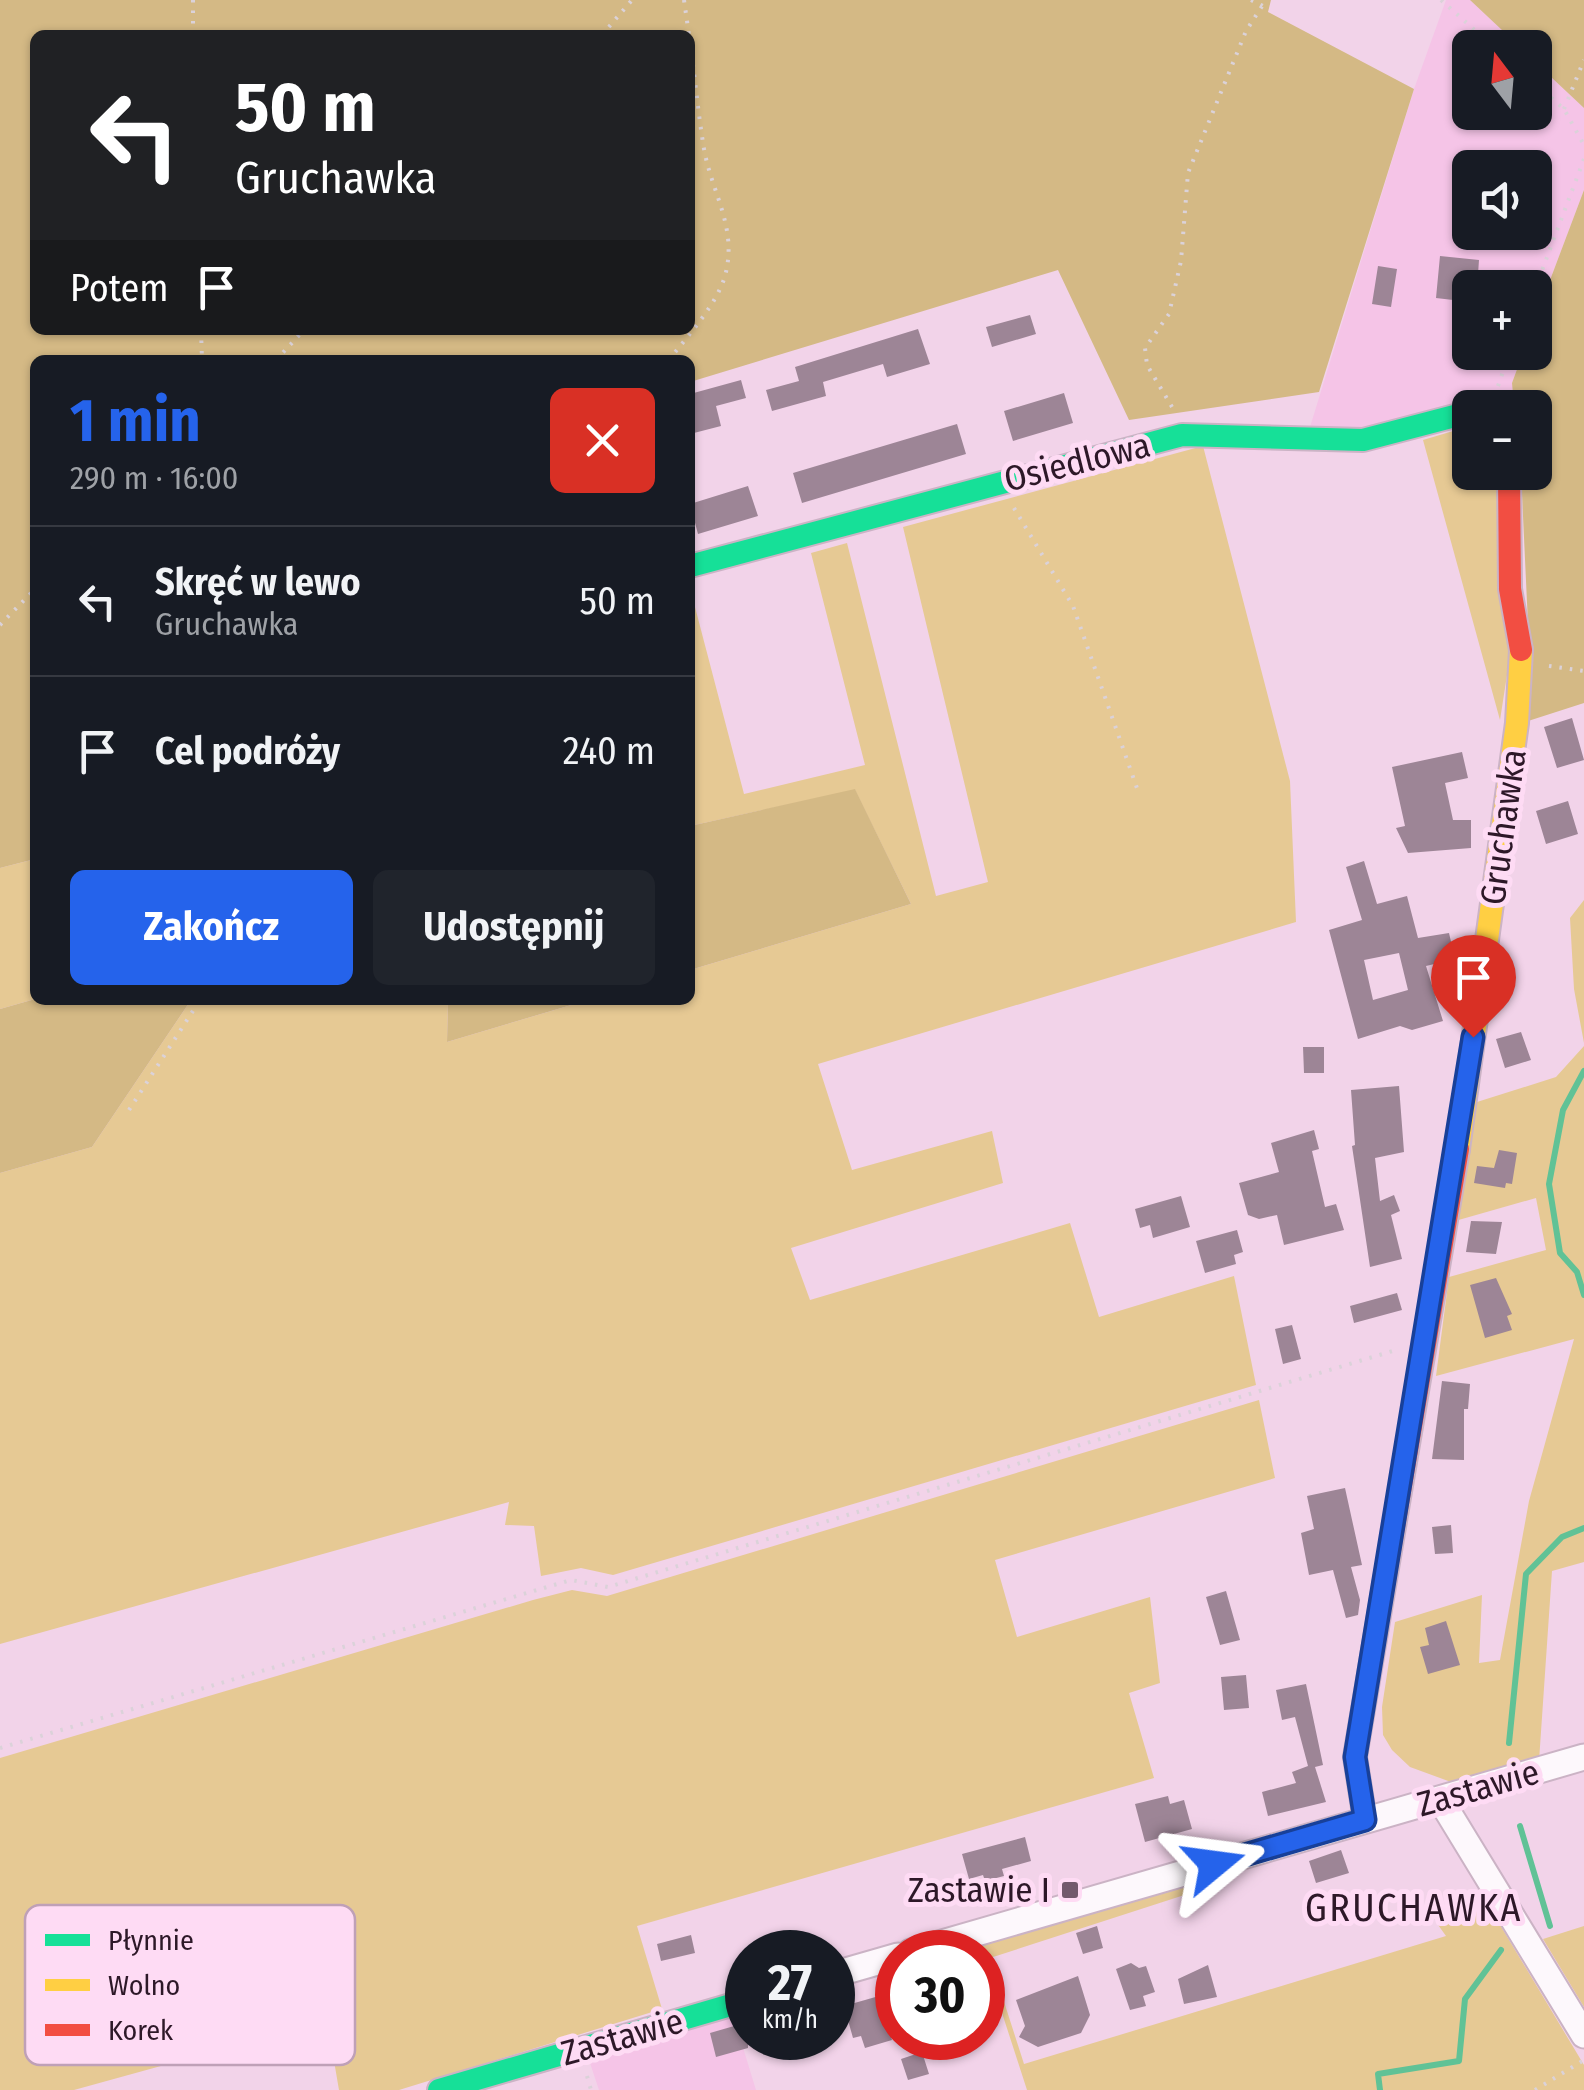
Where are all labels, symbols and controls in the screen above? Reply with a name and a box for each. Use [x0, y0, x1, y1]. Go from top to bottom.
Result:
north arrow [1452, 30, 1552, 130]
map controls [1452, 30, 1552, 490]
text: 50 m [235, 66, 376, 150]
icon: left [70, 70, 200, 200]
button: sound [1452, 150, 1552, 250]
text: Gruchawka [235, 151, 437, 205]
icon: arrive [189, 260, 244, 315]
text: Potem [70, 265, 169, 311]
button: + [1452, 270, 1552, 370]
text: 1 min [70, 385, 201, 457]
button: close [550, 388, 655, 493]
button: − [1452, 390, 1552, 490]
street label: Osiedlowa [1000, 424, 1154, 500]
text: 290 m · 16:00 [70, 459, 239, 497]
text: Skręć w lewo [155, 559, 361, 605]
icon: left [70, 574, 125, 629]
text: 50 m [580, 578, 655, 624]
text: Gruchawka [155, 605, 298, 643]
icon: arrive [70, 724, 125, 779]
text: Cel podróży [155, 728, 340, 774]
text: 240 m [563, 728, 655, 774]
street label: Gruchawka [1471, 746, 1535, 908]
button: Zakończ [70, 870, 353, 985]
button: Udostępnij [373, 870, 655, 985]
pin [1431, 935, 1516, 1038]
icon: arrive [1446, 950, 1501, 1005]
street label: Zastawie [1412, 1751, 1544, 1825]
position arrow [1162, 1812, 1266, 1916]
place label: Zastawie I [908, 1869, 1050, 1911]
marker: Zastawie I [1059, 1879, 1081, 1901]
district label: GRUCHAWKA [1305, 1885, 1523, 1931]
legend [25, 1905, 355, 2065]
text: Płynnie [108, 1924, 194, 1957]
speed limit sign: 30 [875, 1930, 1005, 2060]
text: 27 [768, 1953, 812, 2013]
text: Wolno [108, 1969, 180, 2002]
street label: Zastawie [556, 2000, 688, 2074]
text: km/h [762, 2005, 818, 2035]
text: Korek [108, 2014, 174, 2047]

